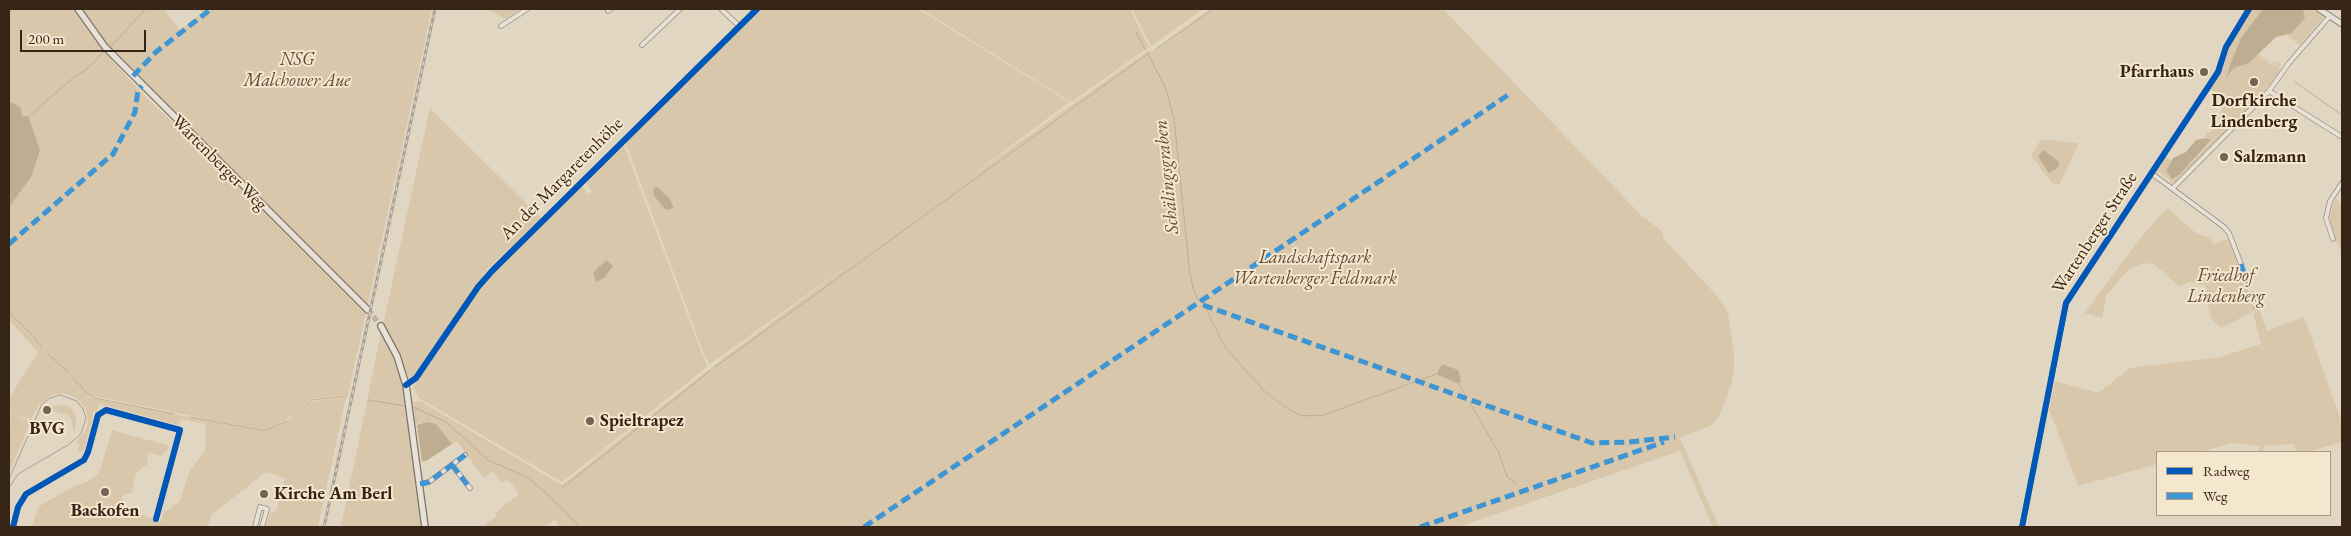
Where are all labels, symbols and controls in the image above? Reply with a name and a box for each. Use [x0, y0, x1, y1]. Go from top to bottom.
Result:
scale bar [22, 20, 149, 52]
text: 200 m [28, 29, 64, 48]
park label: NSG Malchower Aue [244, 49, 350, 92]
place label: Pfarrhaus [2120, 61, 2194, 83]
marker: Pfarrhaus [2198, 66, 2210, 78]
marker: Dorfkirche Lindenberg [2248, 76, 2260, 88]
place label: Dorfkirche Lindenberg [2211, 90, 2297, 132]
street label: Wartenberger Weg [167, 111, 271, 215]
street label: An der Margaretenhöhe [496, 113, 628, 245]
water label: Schälingsgraben [1150, 119, 1184, 235]
place label: Salzmann [2234, 146, 2307, 168]
marker: Salzmann [2218, 151, 2230, 163]
street label: Wartenberger Straße [2048, 168, 2142, 298]
park label: Landschaftspark Wartenberger Feldmark [1233, 247, 1397, 290]
park label: Friedhof Lindenberg [2187, 265, 2265, 308]
marker: BVG [41, 404, 53, 416]
place label: Spieltrapez [600, 410, 684, 432]
marker: Spieltrapez [584, 415, 596, 427]
place label: BVG [29, 418, 65, 440]
legend [2156, 451, 2331, 516]
text: Radweg [2203, 461, 2250, 480]
place label: Kirche Am Berl [274, 483, 392, 505]
marker: Backofen [99, 486, 111, 498]
text: Weg [2203, 486, 2228, 505]
marker: Kirche Am Berl [258, 488, 270, 500]
place label: Backofen [71, 500, 139, 522]

